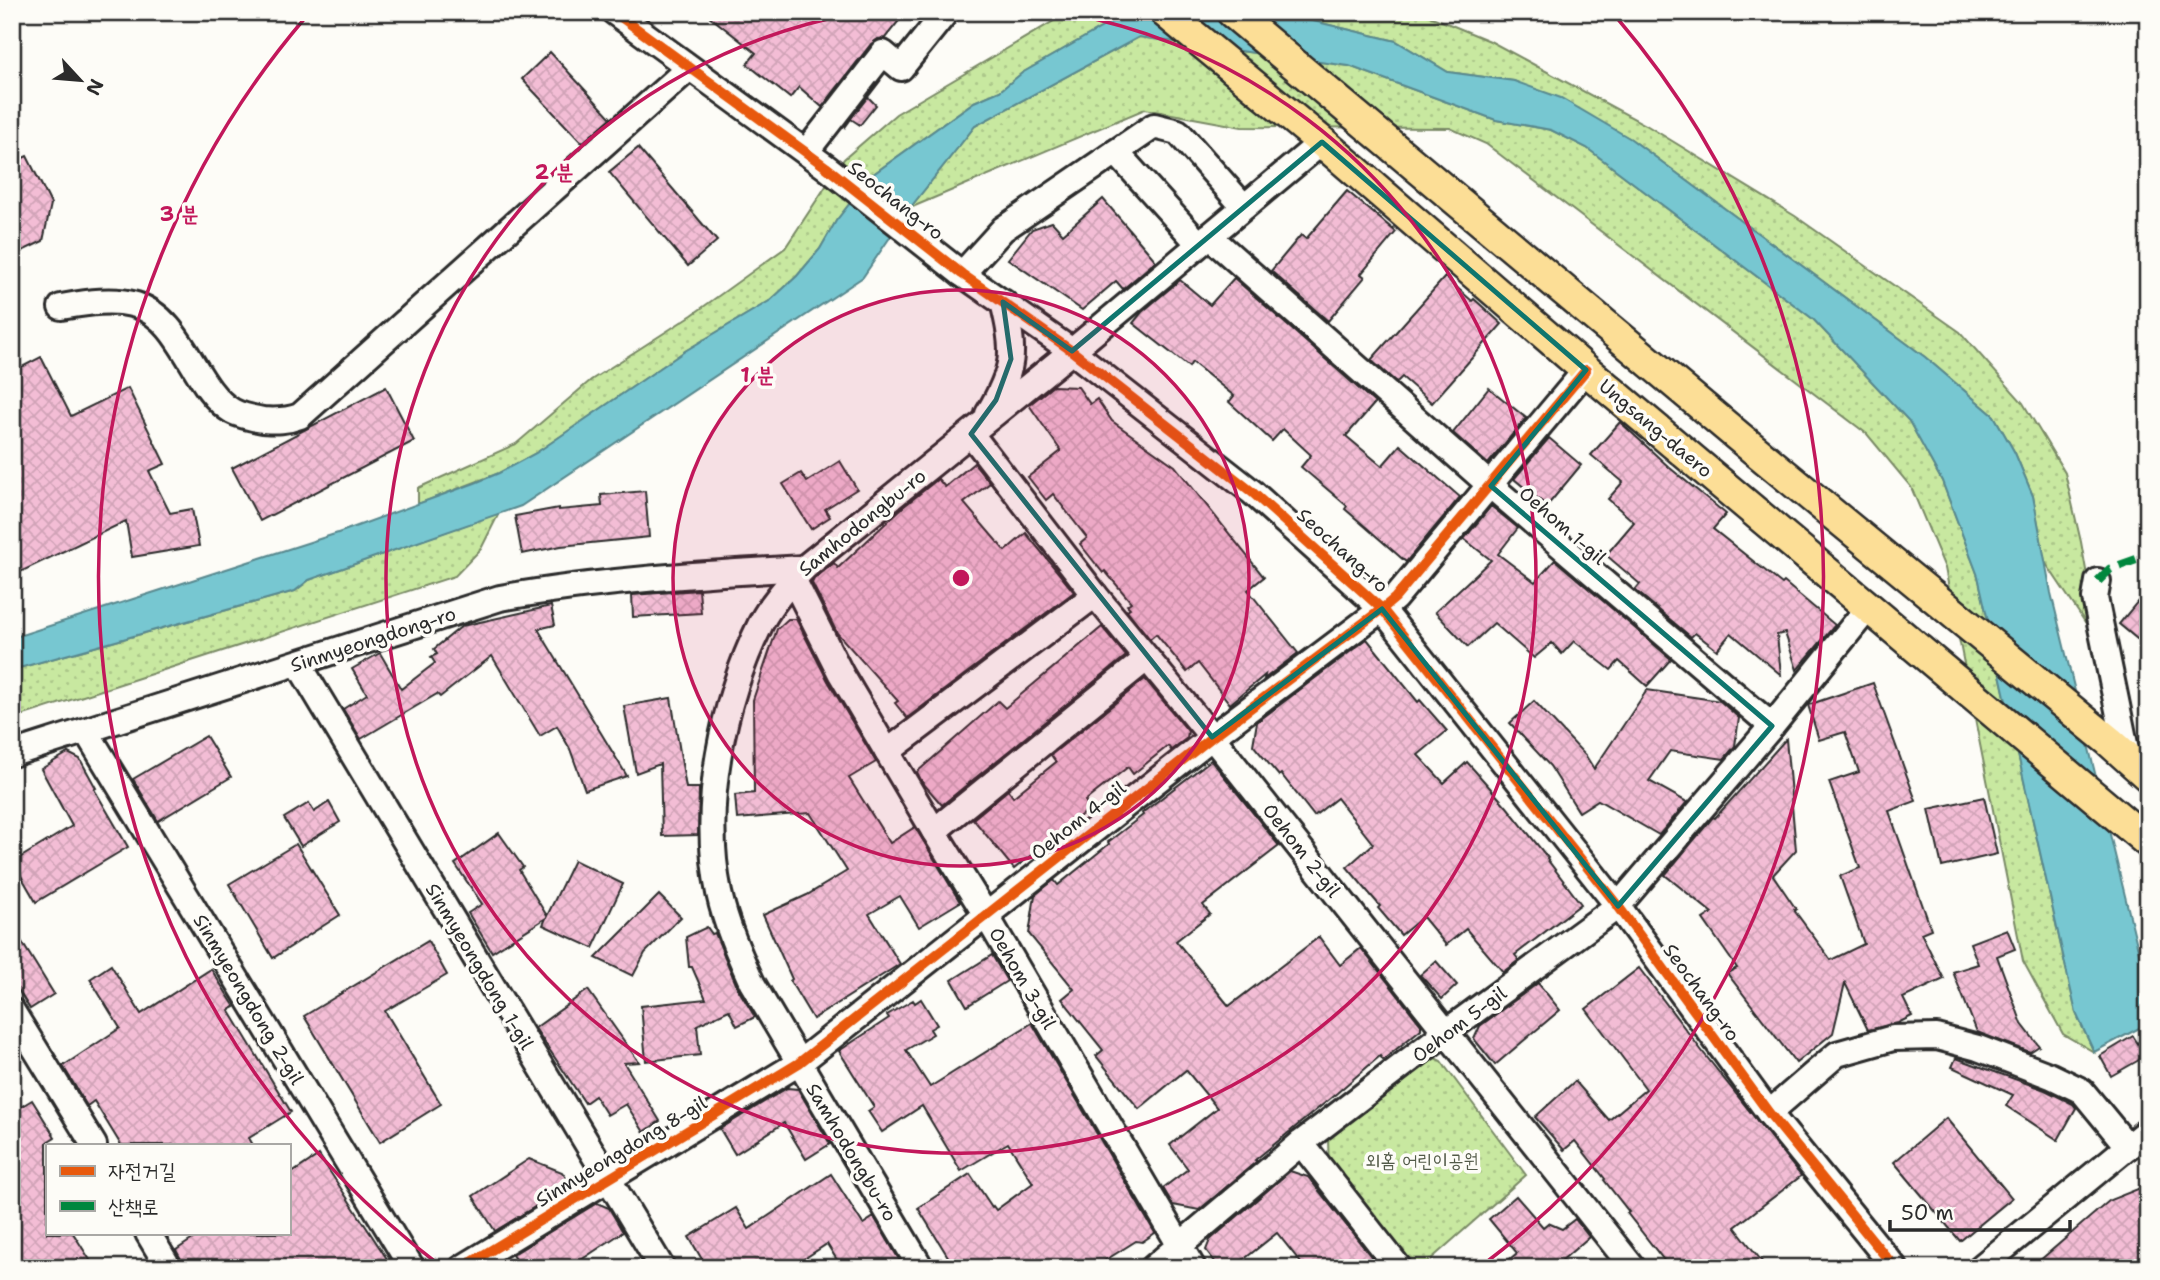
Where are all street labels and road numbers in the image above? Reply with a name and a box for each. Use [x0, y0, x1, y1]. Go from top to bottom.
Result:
street label: Seochang-ro [843, 155, 949, 246]
street label: Ungsang-daero [1594, 373, 1718, 483]
street label: Samhodongbu-ro [793, 463, 931, 582]
street label: Oehom 1-gil [1514, 481, 1612, 570]
street label: Seochang-ro [1292, 503, 1394, 598]
street label: Sinmyeongdong-ro [287, 601, 459, 678]
street label: Oehom 4-gil [1026, 775, 1131, 865]
street label: Oehom 2-gil [1257, 798, 1346, 903]
street label: Sinmyeongdong 1-gil [420, 878, 539, 1054]
street label: Sinmyeongdong 2-gil [188, 909, 310, 1089]
street label: Oehom 3-gil [983, 923, 1062, 1034]
street label: Seochang-ro [1658, 938, 1745, 1046]
street label: Oehom 5-gil [1407, 980, 1512, 1068]
street label: Samhodongbu-ro [800, 1078, 903, 1226]
street label: Sinmyeongdong 8-gil [531, 1090, 712, 1213]

